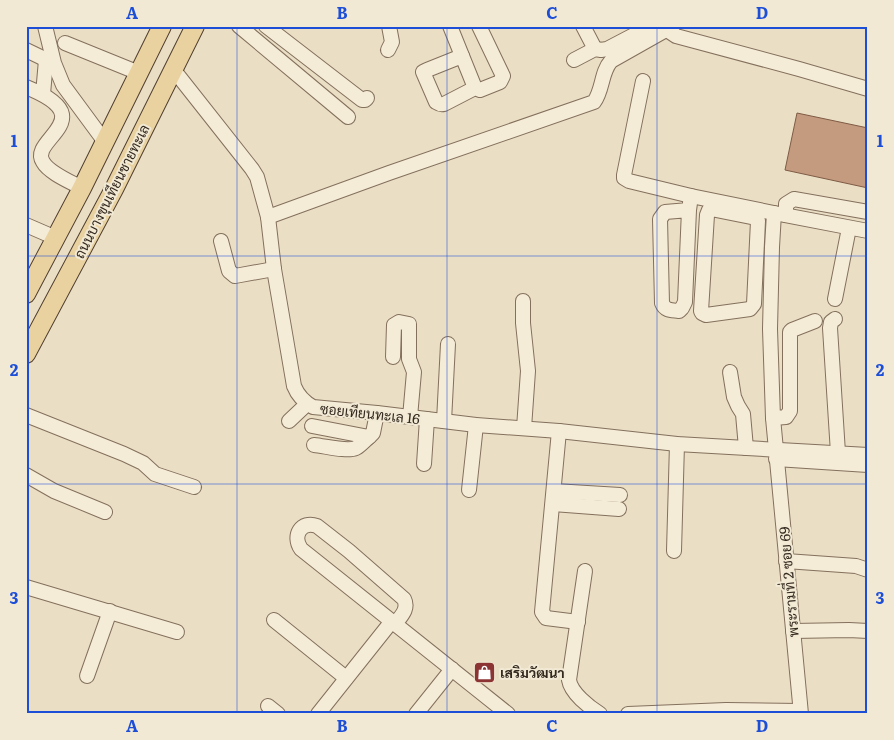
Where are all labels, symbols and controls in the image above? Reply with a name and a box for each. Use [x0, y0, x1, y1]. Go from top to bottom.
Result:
text: A [126, 0, 138, 24]
text: B [336, 0, 348, 24]
text: C [546, 0, 558, 24]
text: D [756, 0, 768, 24]
street label: ถนนบางขุนเทียนชายทะเล [68, 120, 154, 262]
text: 1 [11, 128, 18, 152]
text: 1 [877, 128, 884, 152]
text: 2 [10, 357, 19, 381]
text: 2 [876, 357, 885, 381]
street label: ซอยเทียนทะเล 16 [319, 398, 421, 428]
street label: พระรามที่ 2 ซอย 69 [772, 526, 803, 638]
text: 3 [10, 585, 19, 609]
text: 3 [876, 585, 885, 609]
shop icon: เสริมวัฒนา [472, 660, 496, 684]
place label: เสริมวัฒนา [500, 662, 565, 682]
text: A [126, 713, 138, 737]
text: B [336, 713, 348, 737]
text: C [546, 713, 558, 737]
text: D [756, 713, 768, 737]

